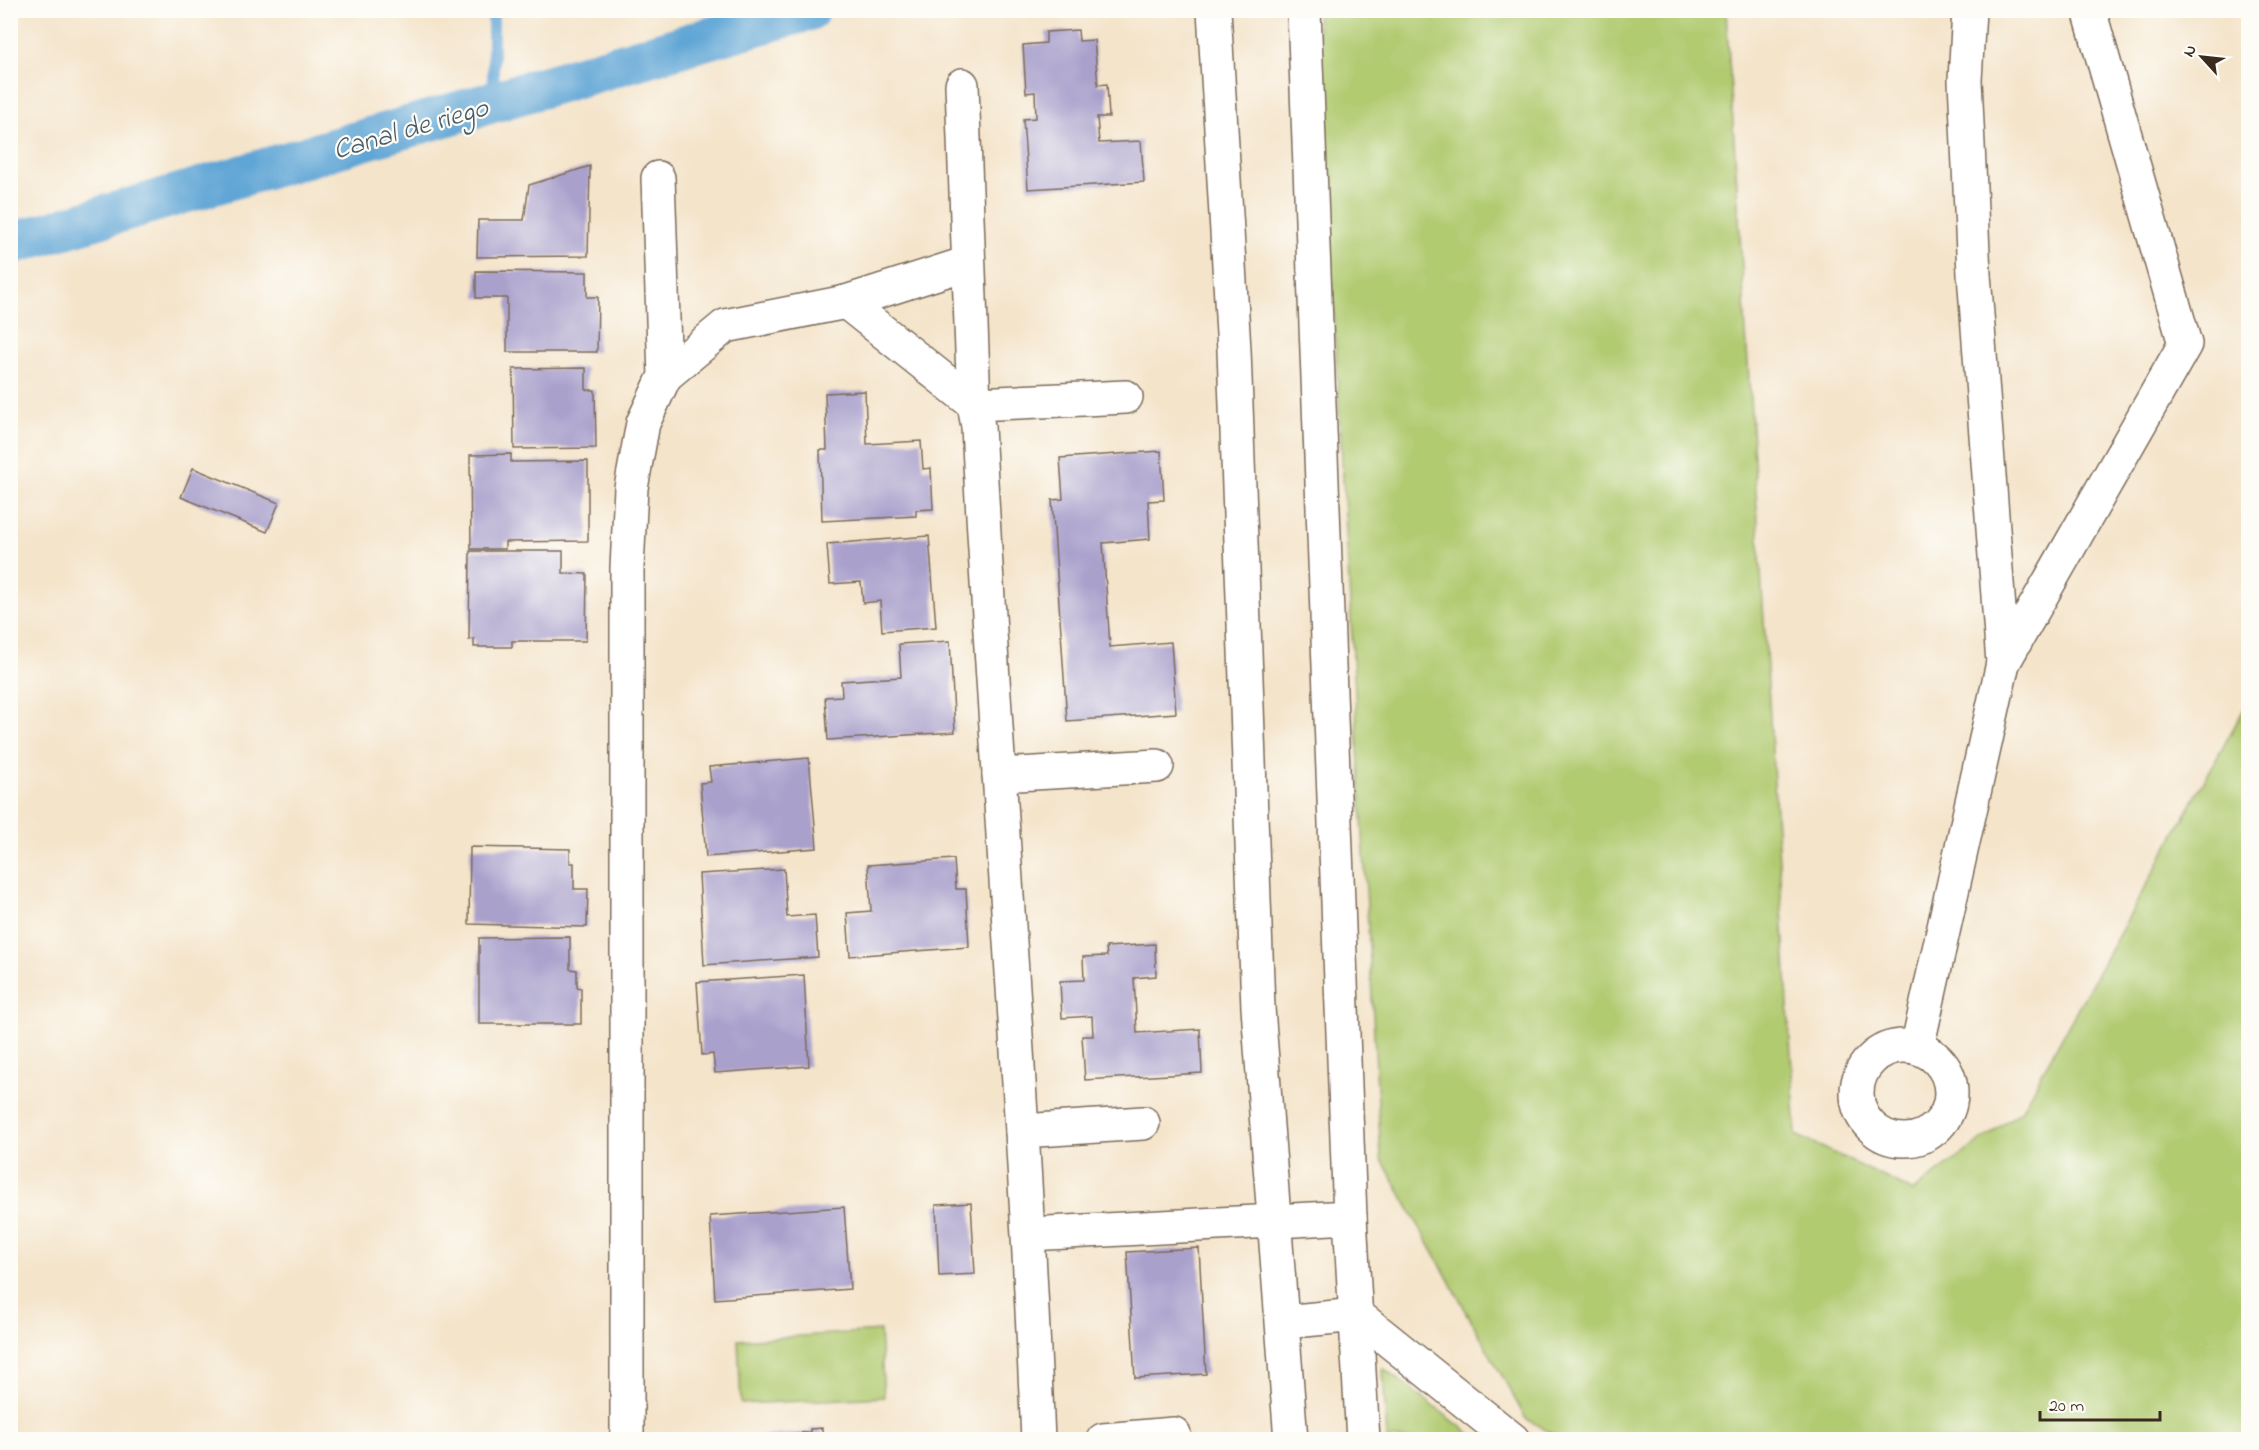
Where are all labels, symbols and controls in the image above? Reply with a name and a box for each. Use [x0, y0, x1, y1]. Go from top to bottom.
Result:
north arrow [2172, 27, 2232, 87]
text: N [2177, 41, 2204, 61]
water label: Canal de riego [328, 88, 495, 172]
scale bar [2040, 1384, 2160, 1422]
text: 20 m [2049, 1394, 2084, 1420]

